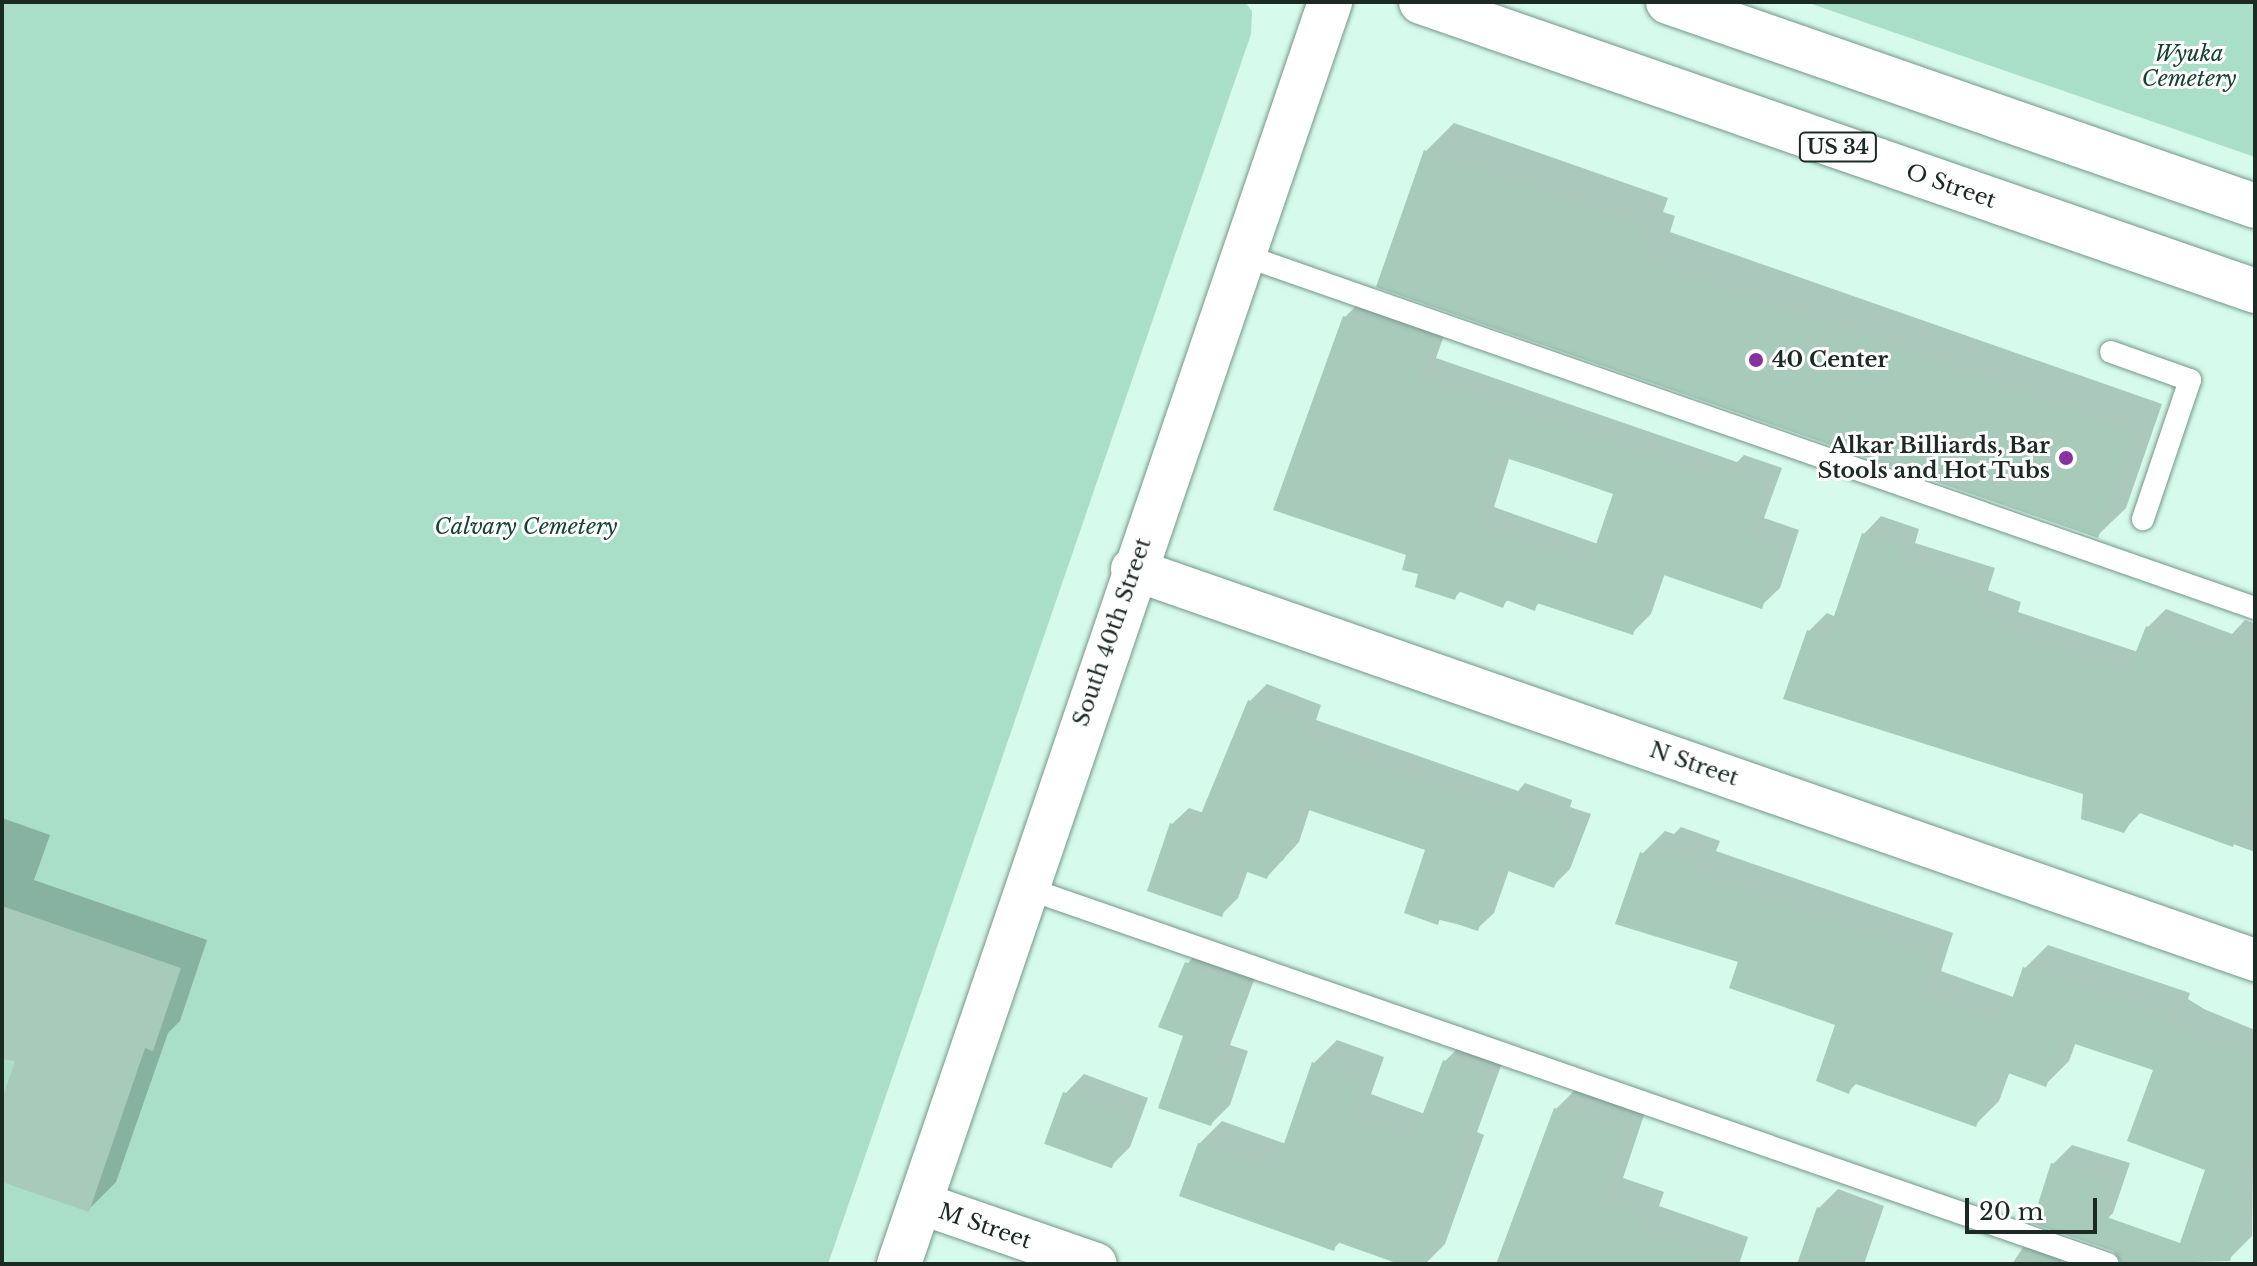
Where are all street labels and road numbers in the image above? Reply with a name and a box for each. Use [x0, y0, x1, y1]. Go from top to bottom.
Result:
road number: US 34 [1798, 131, 1878, 163]
street label: O Street [1903, 158, 1999, 214]
street label: South 40th Street [1067, 534, 1157, 730]
street label: N Street [1646, 736, 1742, 792]
street label: M Street [935, 1198, 1035, 1254]

